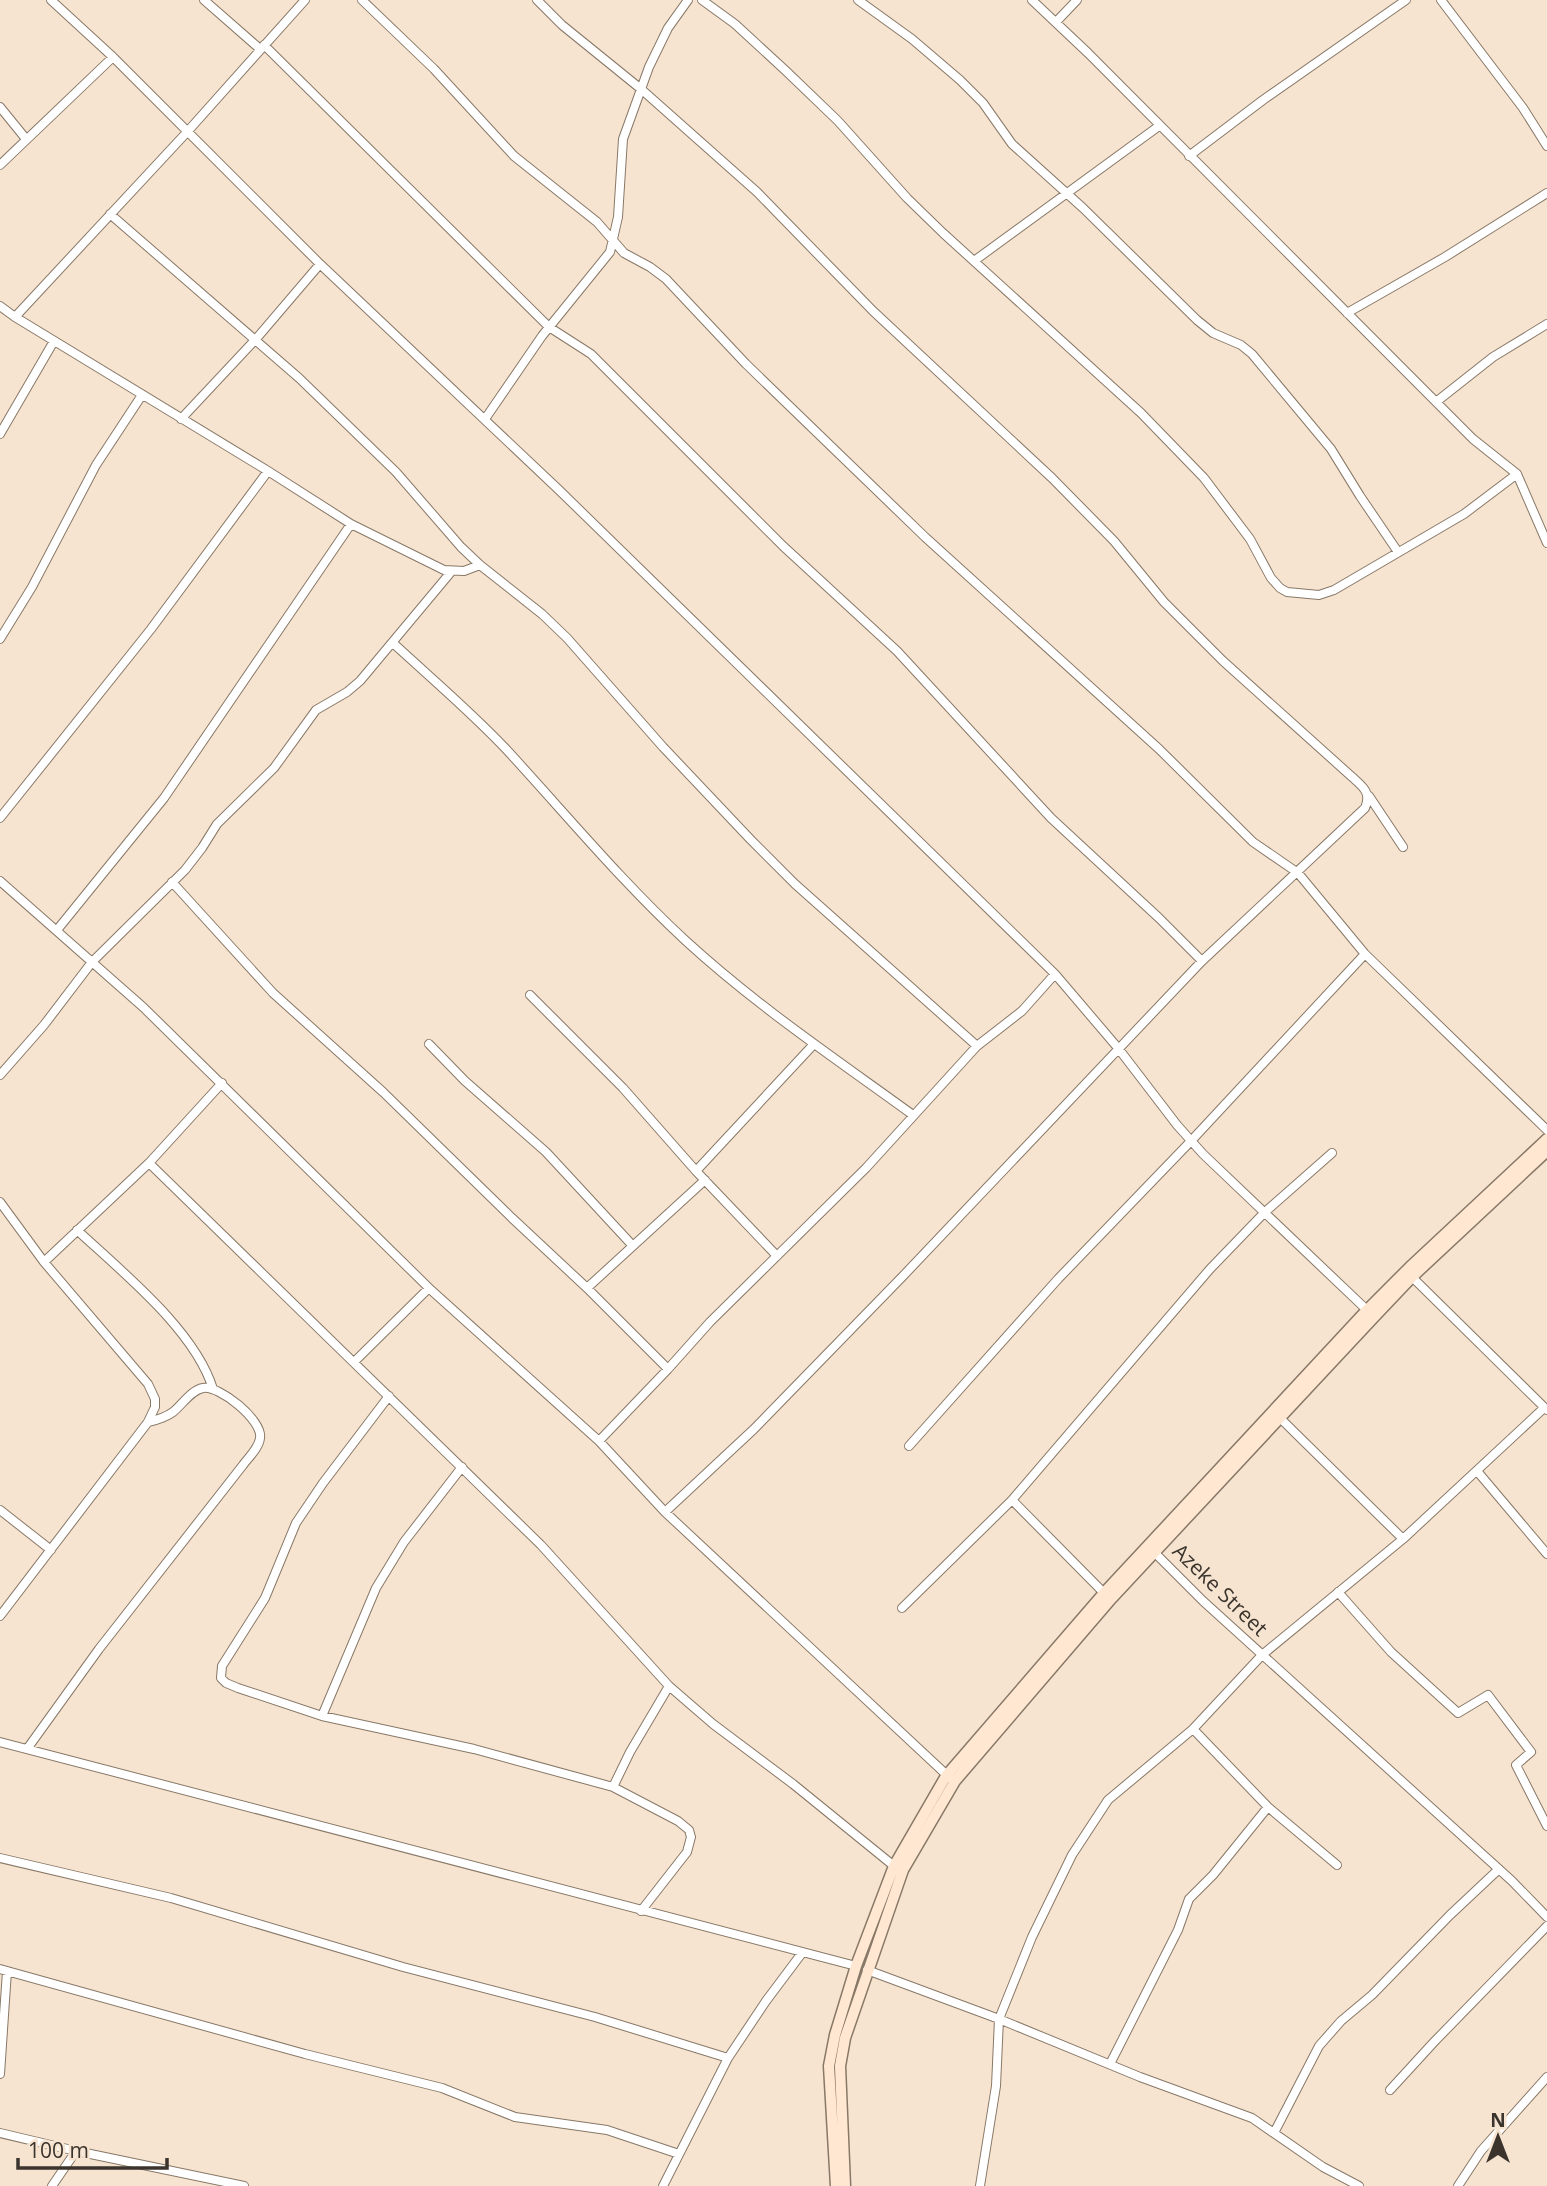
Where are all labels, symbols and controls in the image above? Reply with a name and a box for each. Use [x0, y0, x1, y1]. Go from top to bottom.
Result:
street label: Azeke Street [1167, 1537, 1274, 1642]
north arrow [1463, 2102, 1533, 2172]
text: N [1490, 2107, 1506, 2133]
scale bar [18, 2126, 166, 2170]
text: 100 m [28, 2136, 89, 2164]

